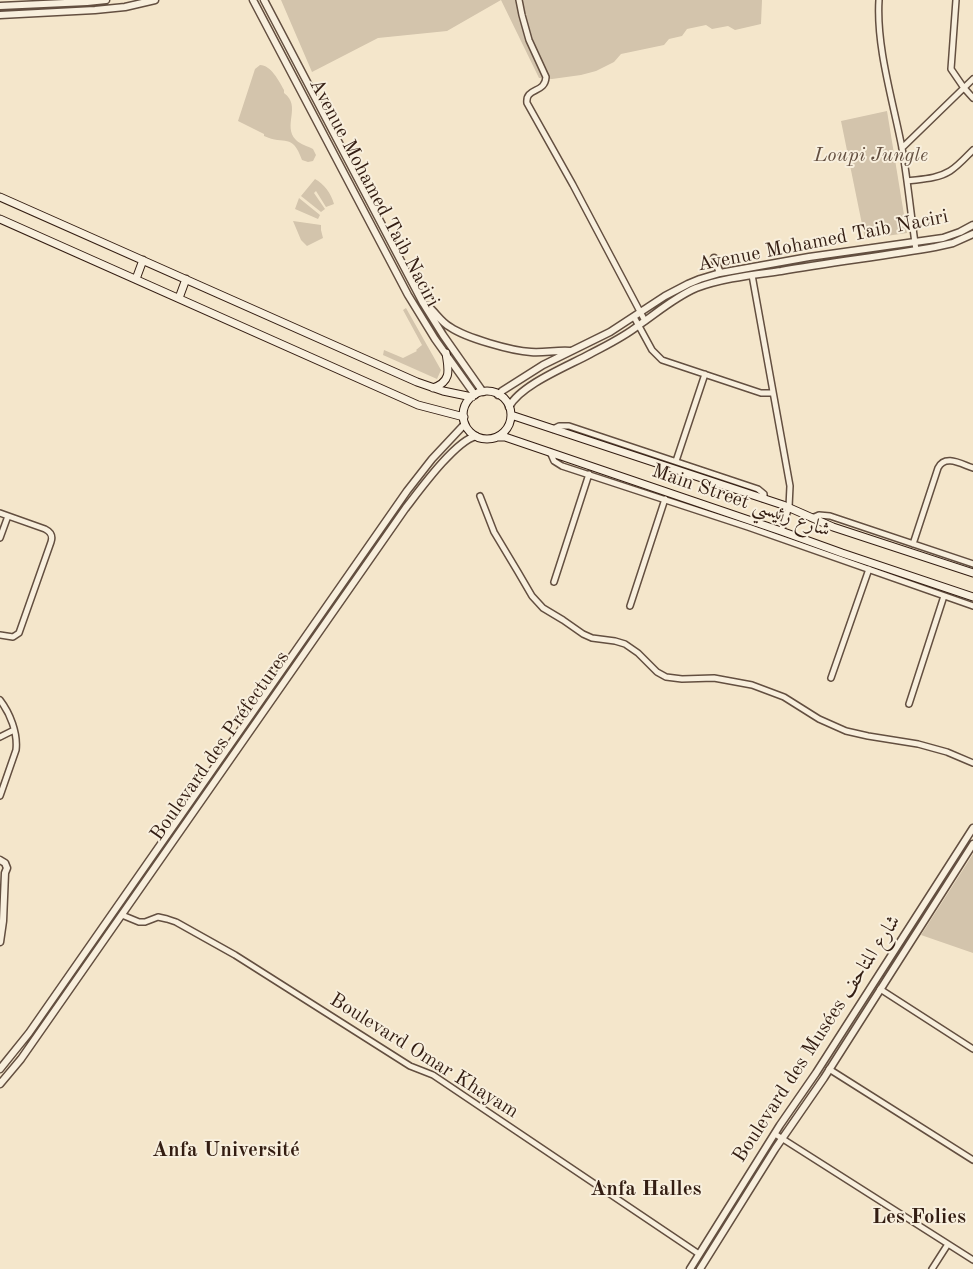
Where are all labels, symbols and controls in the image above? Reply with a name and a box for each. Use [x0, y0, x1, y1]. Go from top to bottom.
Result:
street label: Avenue Mohamed Taib Naciri [304, 75, 444, 311]
park label: Loupi Jungle [814, 144, 928, 168]
street label: Avenue Mohamed Taib Naciri [696, 205, 950, 277]
street label: Main Street شارع رئيسي [649, 459, 833, 543]
street label: Boulevard des Préfectures [145, 646, 295, 846]
street label: Boulevard des Musées شارع المتاحف [728, 911, 906, 1167]
street label: Boulevard Omar Khayam [325, 988, 523, 1124]
district label: Anfa Université [152, 1137, 300, 1163]
district label: Anfa Halles [590, 1176, 702, 1202]
district label: Les Folies [872, 1204, 966, 1230]

